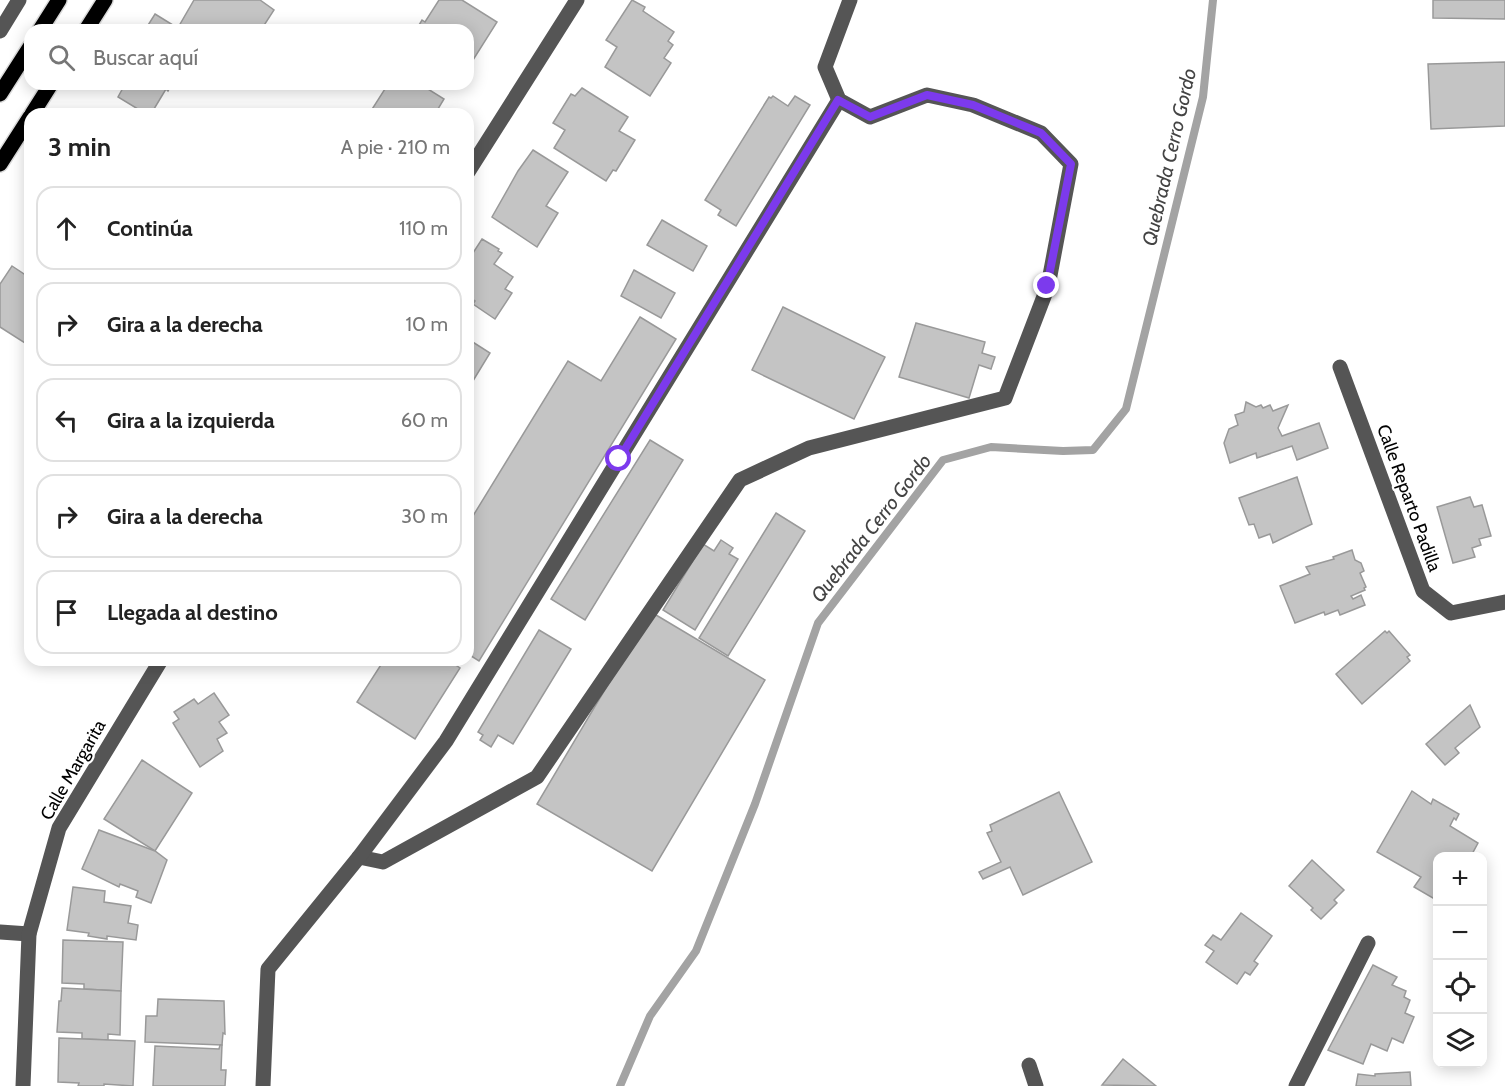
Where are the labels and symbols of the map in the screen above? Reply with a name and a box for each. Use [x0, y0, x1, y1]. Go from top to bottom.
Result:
water label: Quebrada Cerro Gordo [1137, 66, 1201, 248]
route end [1033, 272, 1059, 298]
street label: Calle Reparto Padilla [1372, 421, 1446, 575]
route start [605, 445, 631, 471]
water label: Quebrada Cerro Gordo [806, 449, 936, 607]
street label: Calle Margarita [35, 716, 111, 824]

